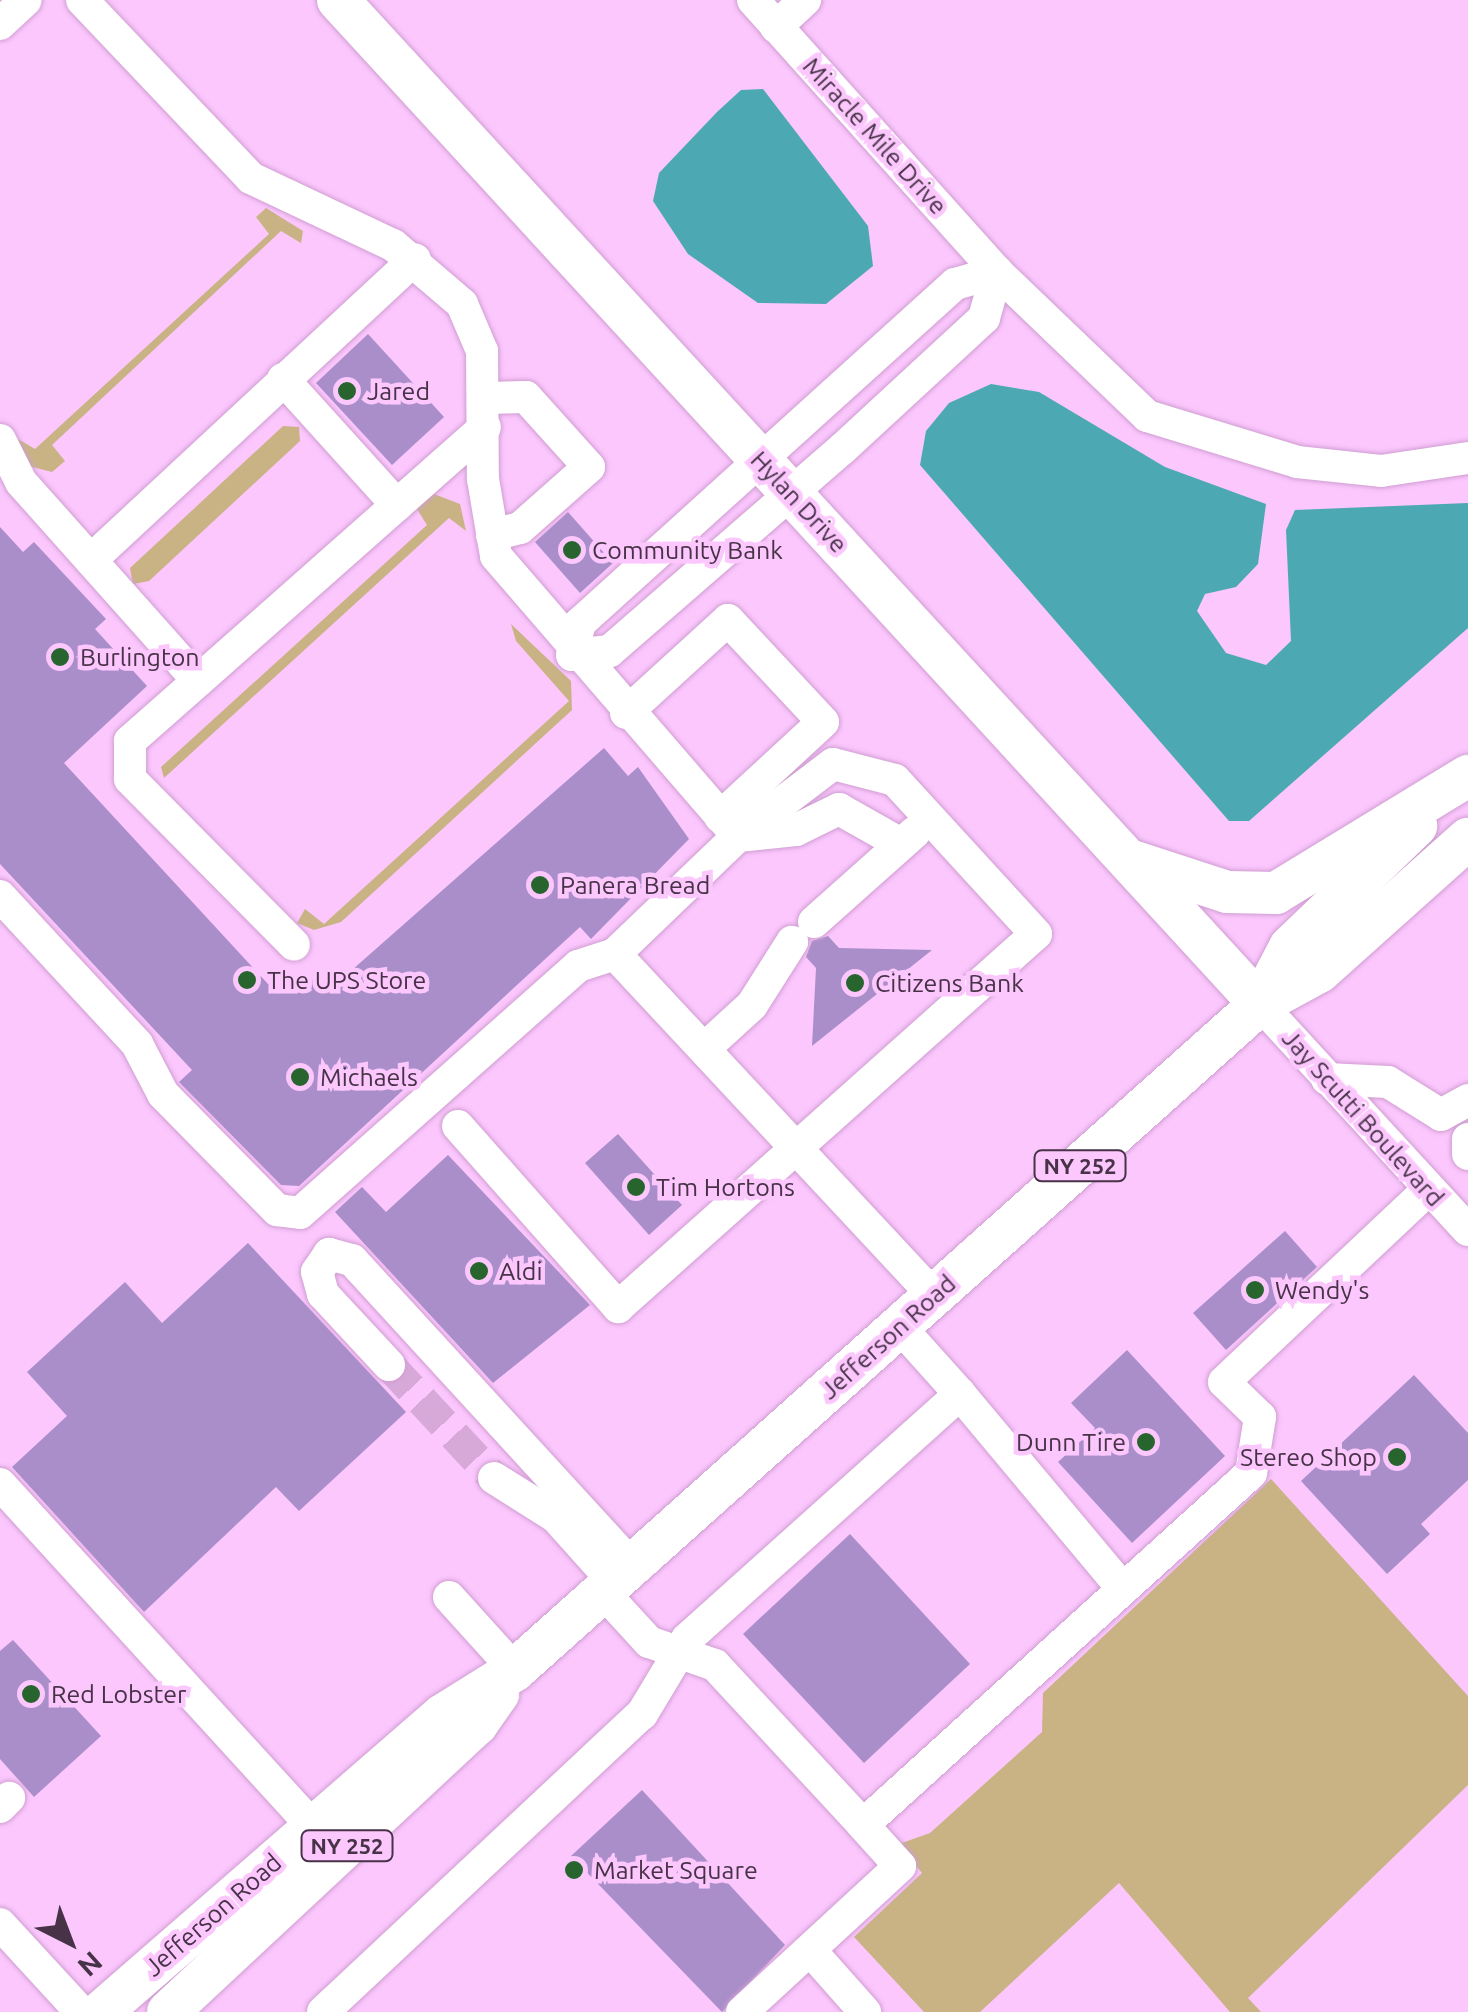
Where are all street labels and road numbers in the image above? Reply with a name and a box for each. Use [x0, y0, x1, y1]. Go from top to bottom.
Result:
street label: Miracle Mile Drive [797, 51, 953, 221]
street label: Hylan Drive [744, 445, 854, 559]
street label: Jay Scutti Boulevard [1276, 1023, 1450, 1213]
road number: NY 252 [1032, 1149, 1128, 1183]
street label: Jefferson Road [814, 1268, 962, 1406]
road number: NY 252 [300, 1829, 394, 1863]
street label: Jefferson Road [138, 1847, 288, 1983]

